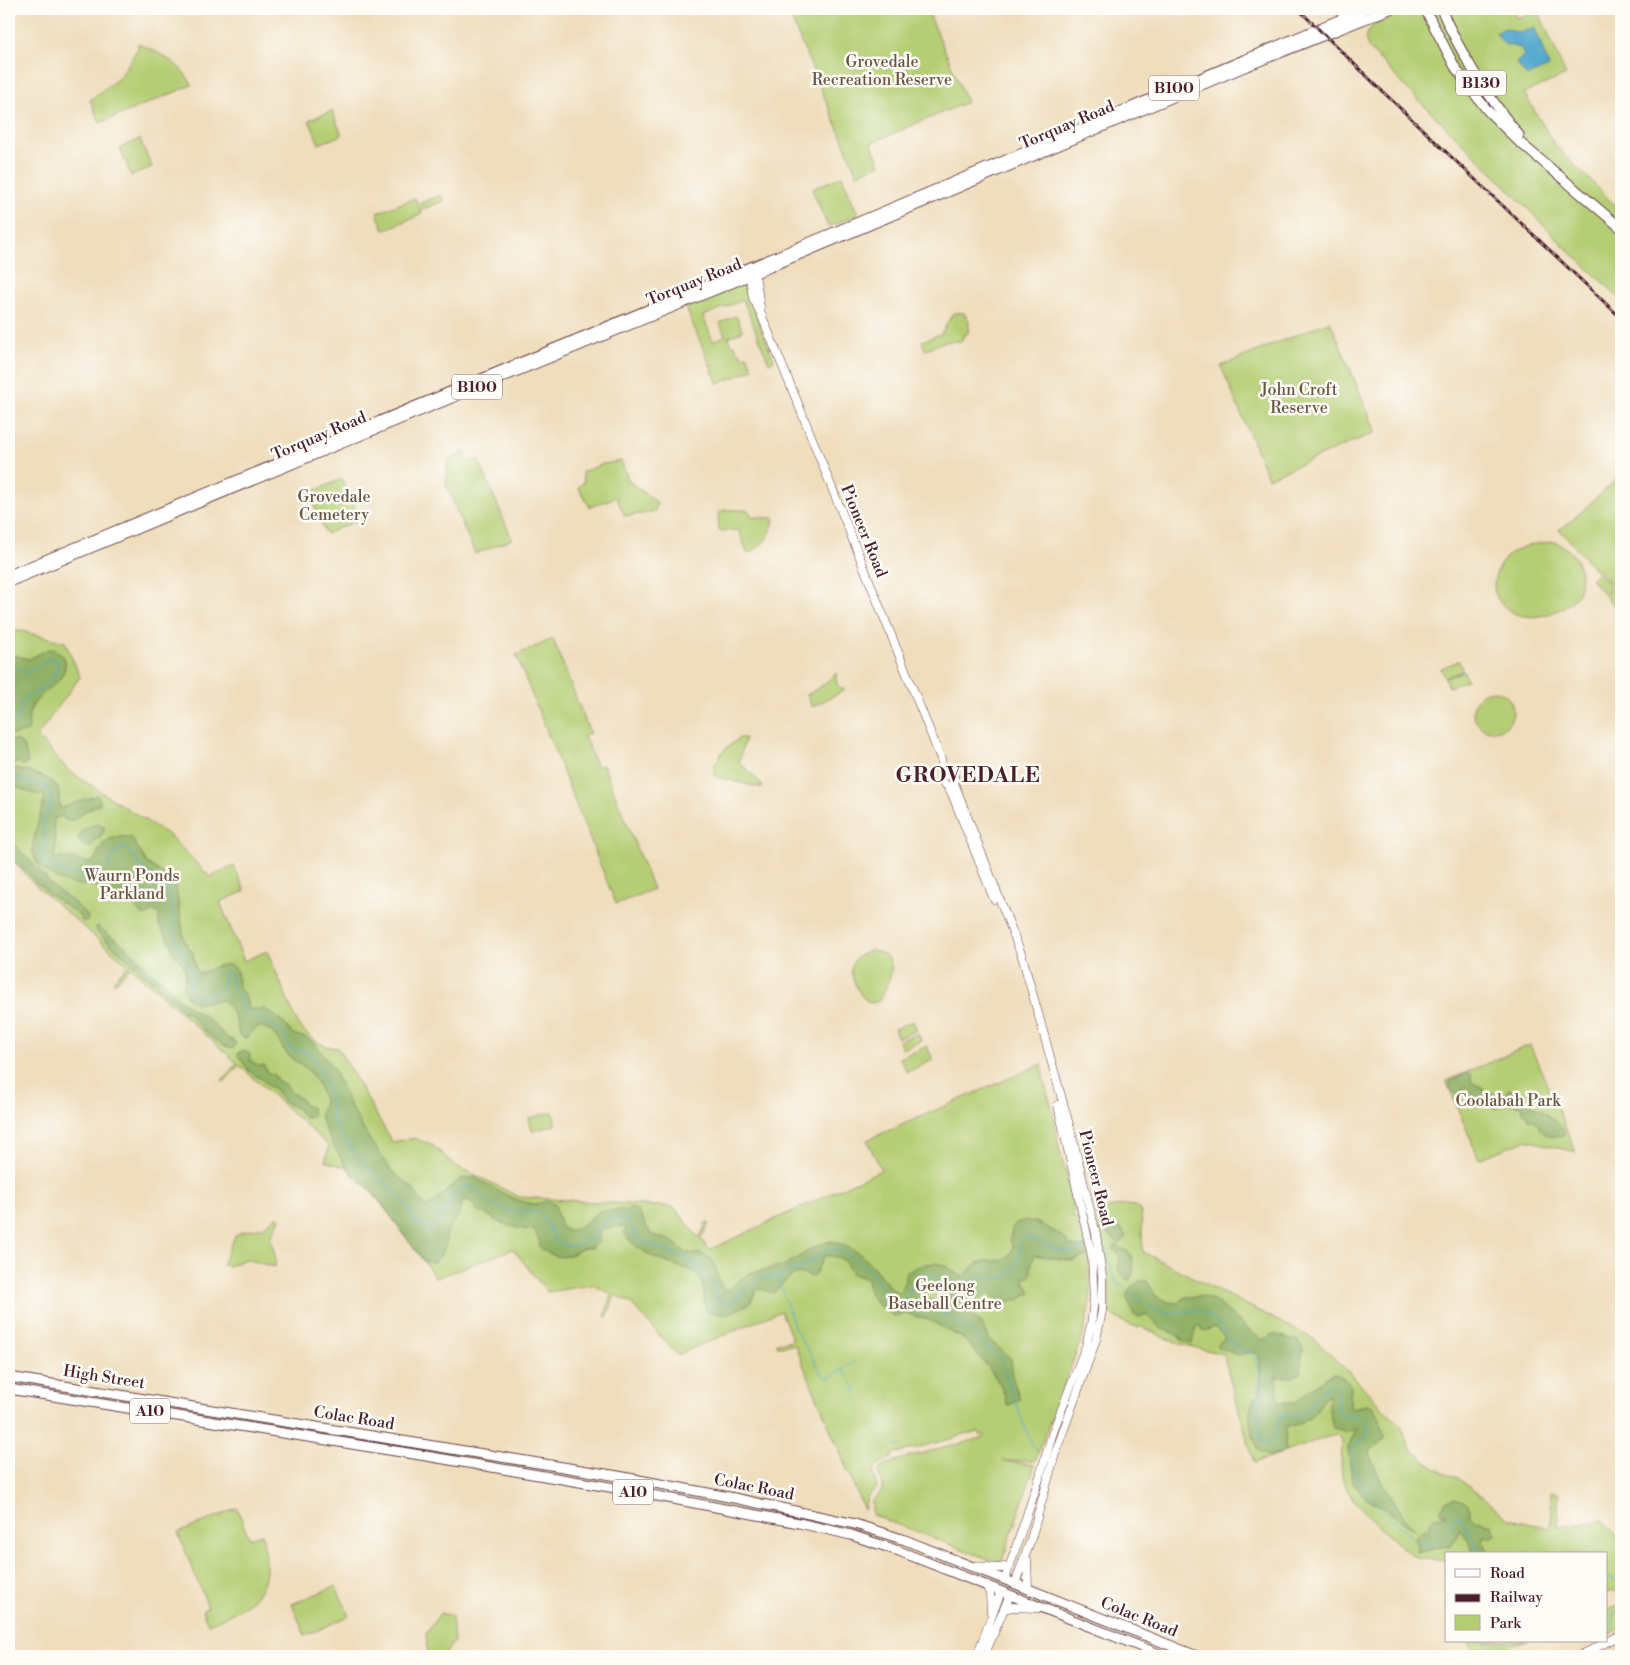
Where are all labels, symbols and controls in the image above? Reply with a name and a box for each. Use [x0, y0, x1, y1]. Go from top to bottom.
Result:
park label: Grovedale Recreation Reserve [812, 52, 952, 90]
road number: B130 [1456, 70, 1506, 96]
road number: B100 [1149, 76, 1199, 100]
street label: Torquay Road [1017, 96, 1117, 154]
street label: Torquay Road [644, 254, 744, 310]
road number: B100 [452, 374, 502, 400]
park label: John Croft Reserve [1260, 380, 1338, 418]
street label: Torquay Road [269, 407, 369, 465]
street label: Pioneer Road [836, 482, 892, 580]
park label: Grovedale Cemetery [298, 487, 370, 525]
district label: GROVEDALE [895, 763, 1041, 789]
park label: Waurn Ponds Parkland [83, 866, 180, 904]
park label: Coolabah Park [1455, 1091, 1562, 1111]
street label: Pioneer Road [1074, 1128, 1118, 1228]
park label: Geelong Baseball Centre [887, 1276, 1002, 1314]
street label: High Street [62, 1361, 147, 1393]
road number: A10 [130, 1398, 170, 1424]
street label: Colac Road [312, 1402, 396, 1434]
street label: Colac Road [712, 1469, 796, 1505]
road number: A10 [613, 1480, 653, 1504]
legend [1445, 1552, 1608, 1642]
text: Road [1490, 1564, 1525, 1583]
text: Railway [1490, 1588, 1544, 1607]
street label: Colac Road [1098, 1593, 1180, 1641]
text: Park [1490, 1614, 1522, 1633]

